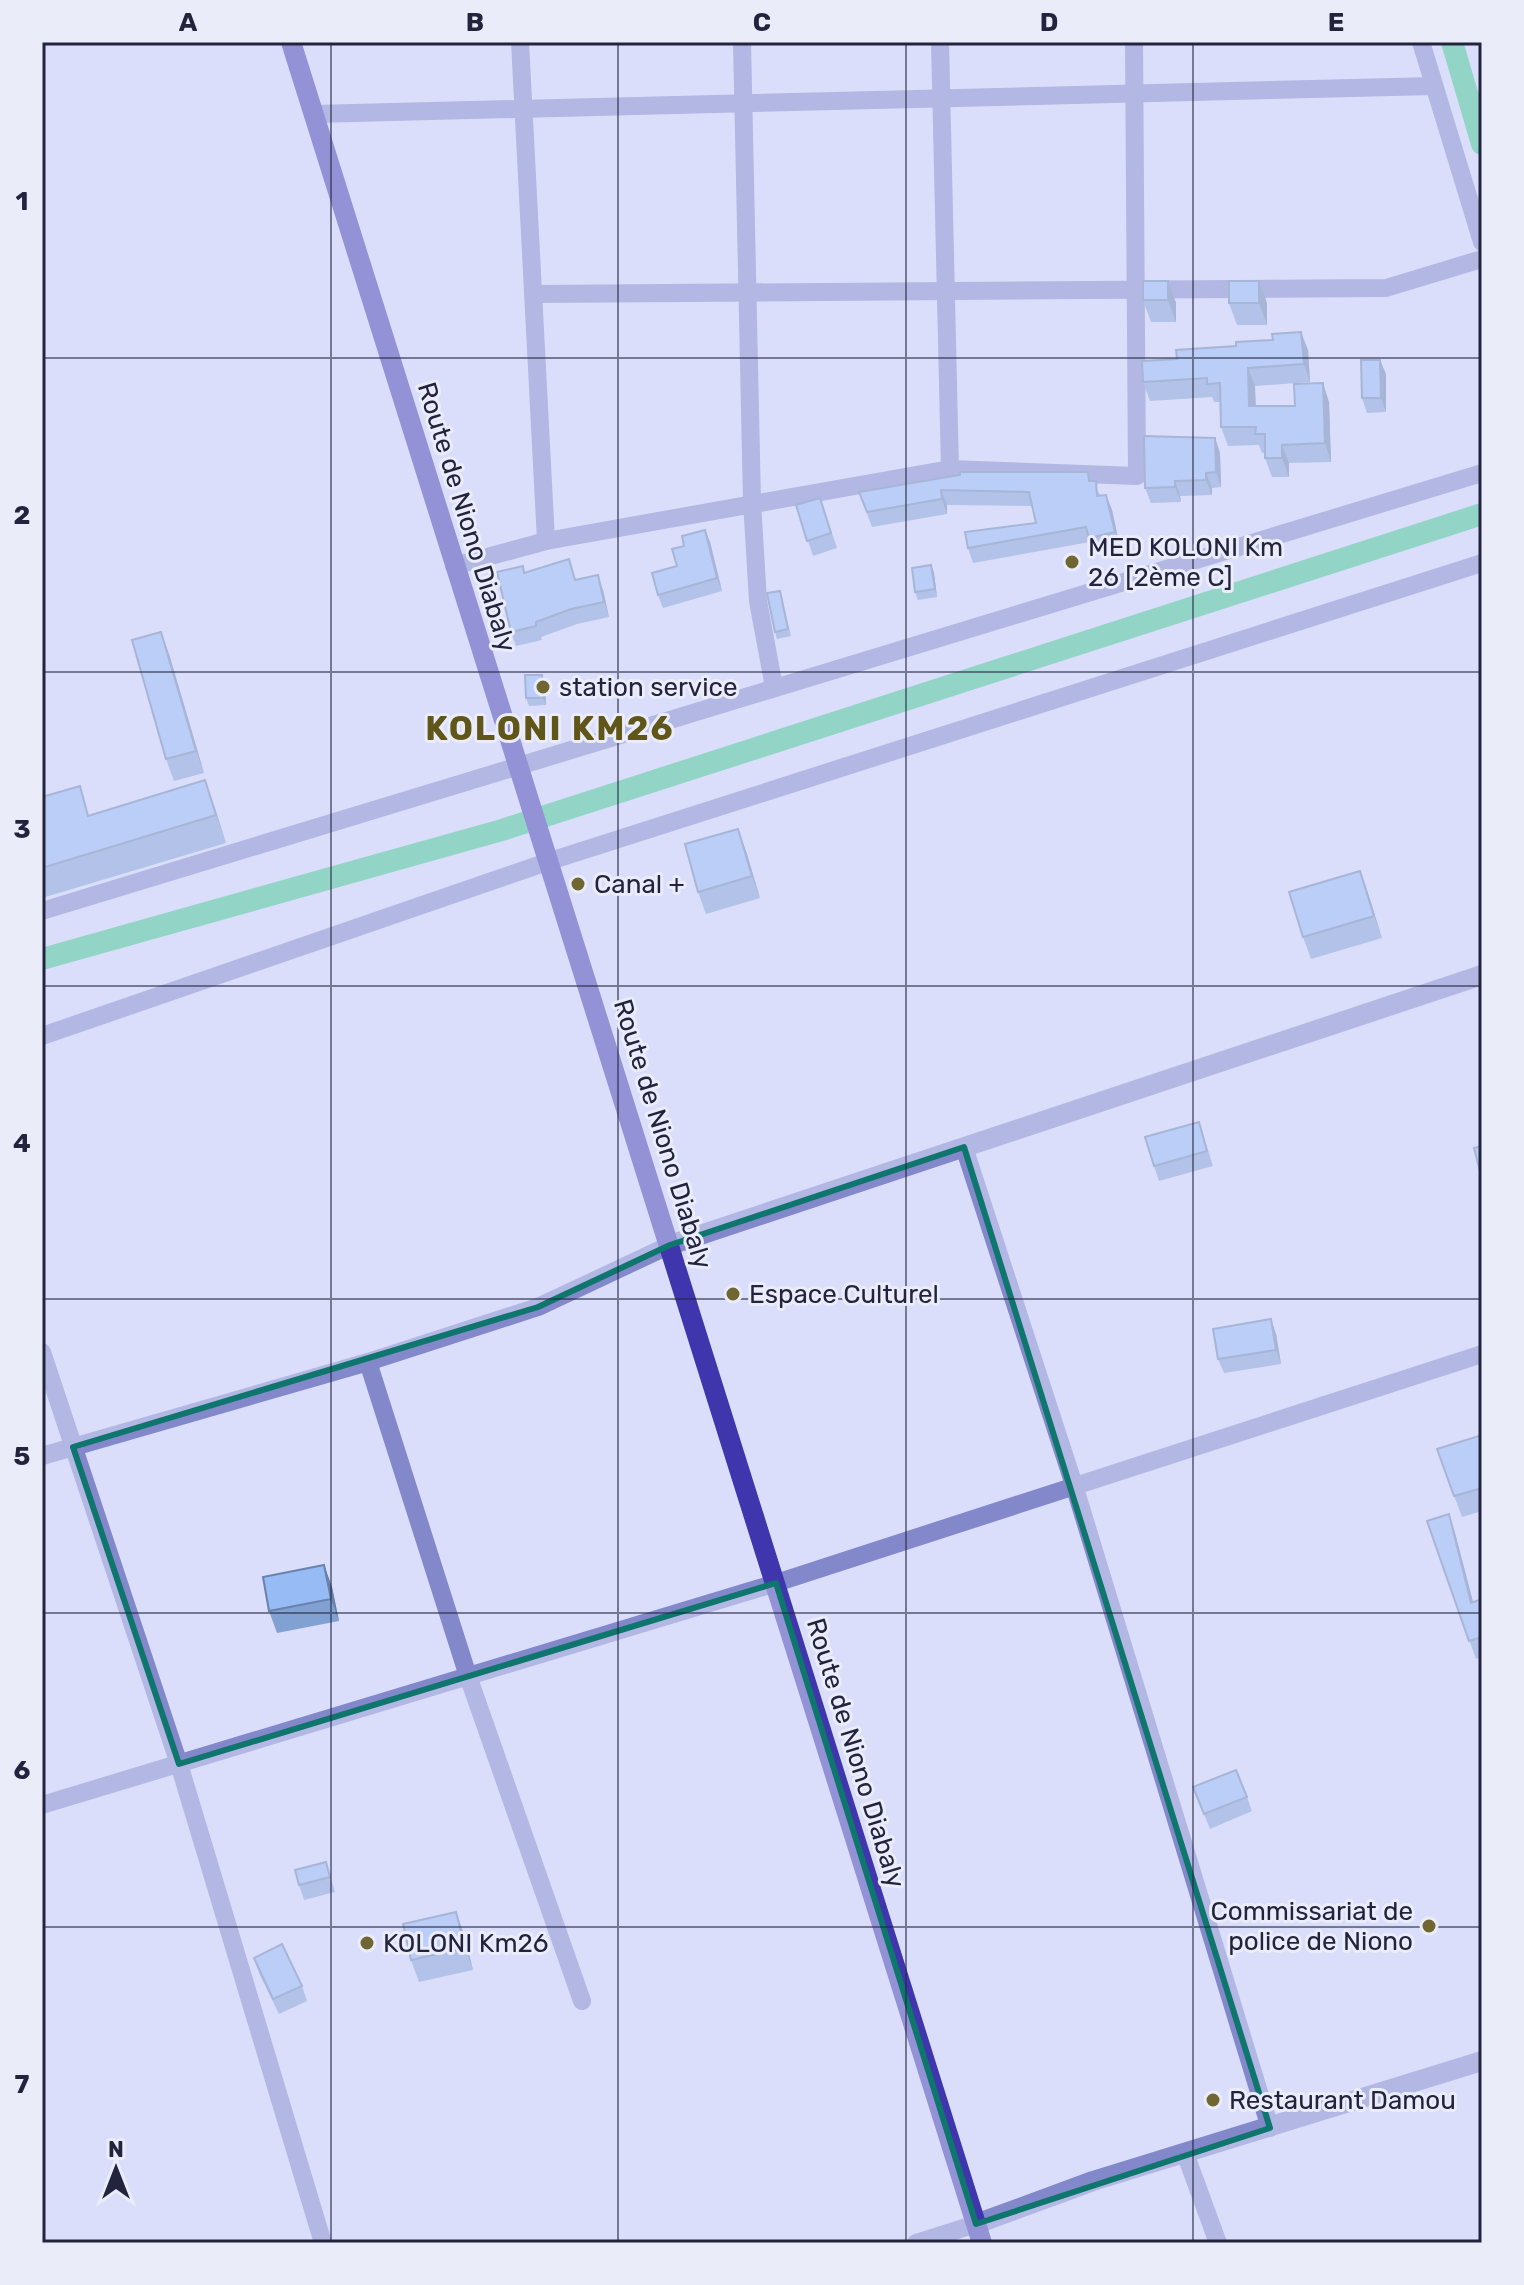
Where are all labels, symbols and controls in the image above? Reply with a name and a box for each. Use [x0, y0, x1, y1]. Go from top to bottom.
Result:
text: A [179, 7, 198, 38]
text: B [466, 7, 484, 38]
text: C [753, 7, 771, 38]
text: D [1040, 7, 1058, 38]
text: E [1328, 7, 1344, 38]
text: 1 [16, 186, 28, 217]
street label: Route de Niono Diabaly [411, 379, 522, 656]
text: 2 [14, 500, 30, 531]
place label: MED KOLONI Km 26 [2ème C] [1088, 532, 1283, 593]
marker: MED KOLONI Km 26 [2ème C] [1063, 553, 1081, 571]
place label: station service [559, 672, 737, 703]
marker: station service [534, 678, 552, 696]
district label: KOLONI KM26 [425, 708, 675, 749]
text: 3 [13, 814, 31, 845]
place label: Canal + [594, 869, 685, 900]
marker: Canal + [569, 875, 587, 893]
street label: Route de Niono Diabaly [607, 996, 718, 1273]
text: 4 [13, 1128, 31, 1159]
place label: Espace Culturel [749, 1279, 939, 1310]
marker: Espace Culturel [724, 1285, 742, 1303]
text: 5 [14, 1441, 30, 1472]
street label: Route de Niono Diabaly [800, 1615, 911, 1892]
text: 6 [14, 1755, 31, 1786]
place label: Commissariat de police de Niono [1210, 1896, 1413, 1957]
marker: Commissariat de police de Niono [1420, 1917, 1438, 1935]
place label: KOLONI Km26 [383, 1928, 548, 1959]
marker: KOLONI Km26 [358, 1934, 376, 1952]
text: 7 [15, 2069, 30, 2100]
place label: Restaurant Damou [1229, 2085, 1456, 2116]
marker: Restaurant Damou [1204, 2091, 1222, 2109]
north arrow [76, 2129, 156, 2209]
text: N [108, 2136, 124, 2163]

